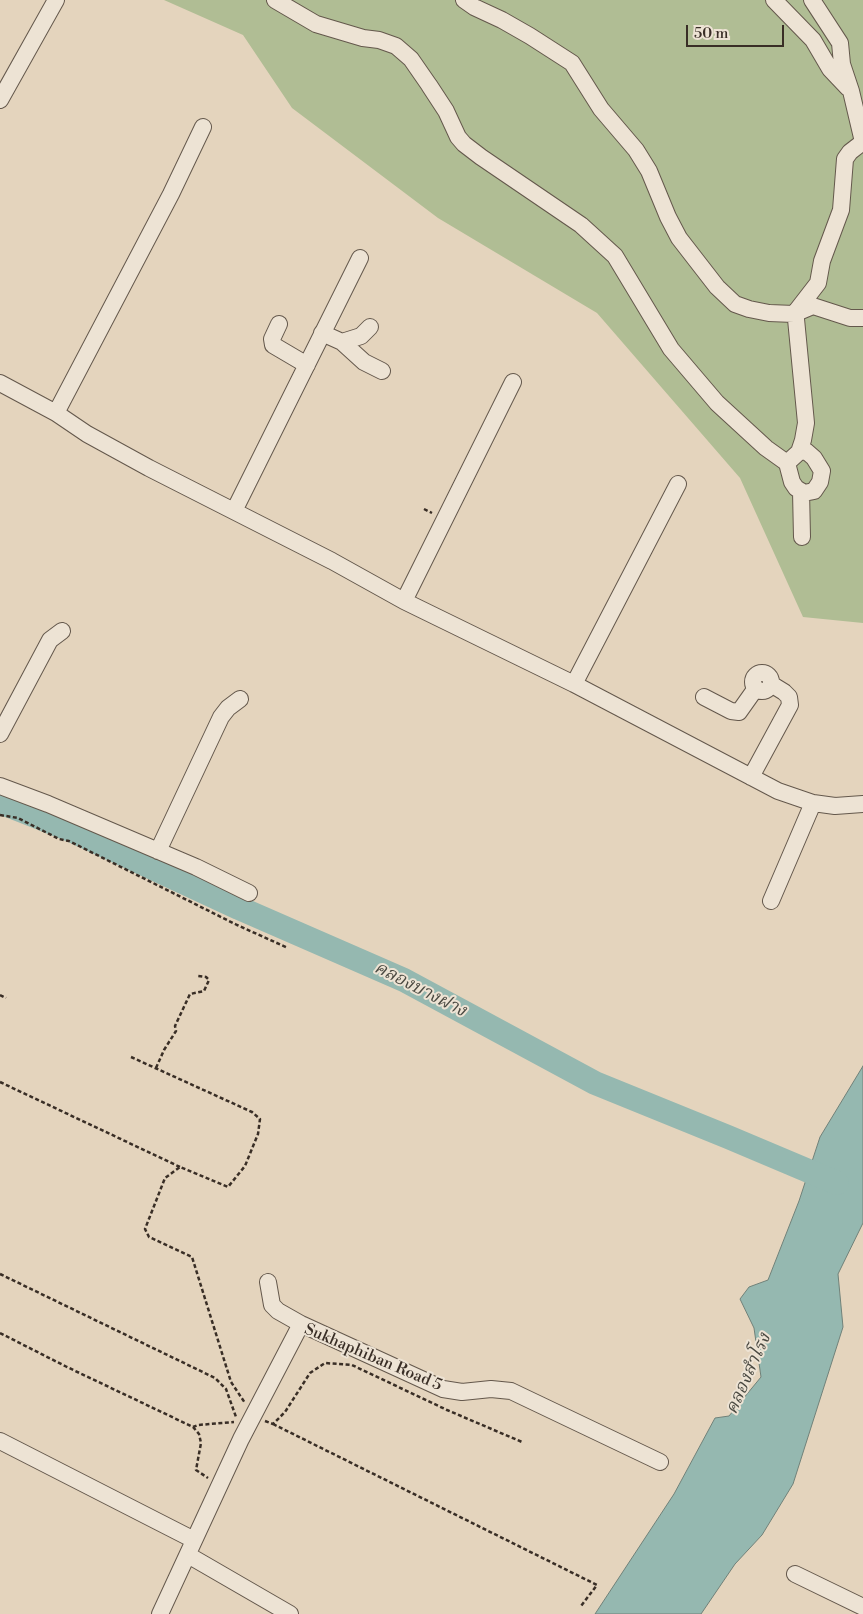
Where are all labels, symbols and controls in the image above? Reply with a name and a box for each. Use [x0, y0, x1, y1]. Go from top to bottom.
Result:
scale bar [688, 15, 786, 47]
text: 50 m [694, 24, 728, 43]
water label: คลองบางฝาง [370, 958, 470, 1022]
street label: Sukhaphiban Road 5 [301, 1320, 445, 1396]
water label: คลองสำโรง [722, 1330, 776, 1418]

